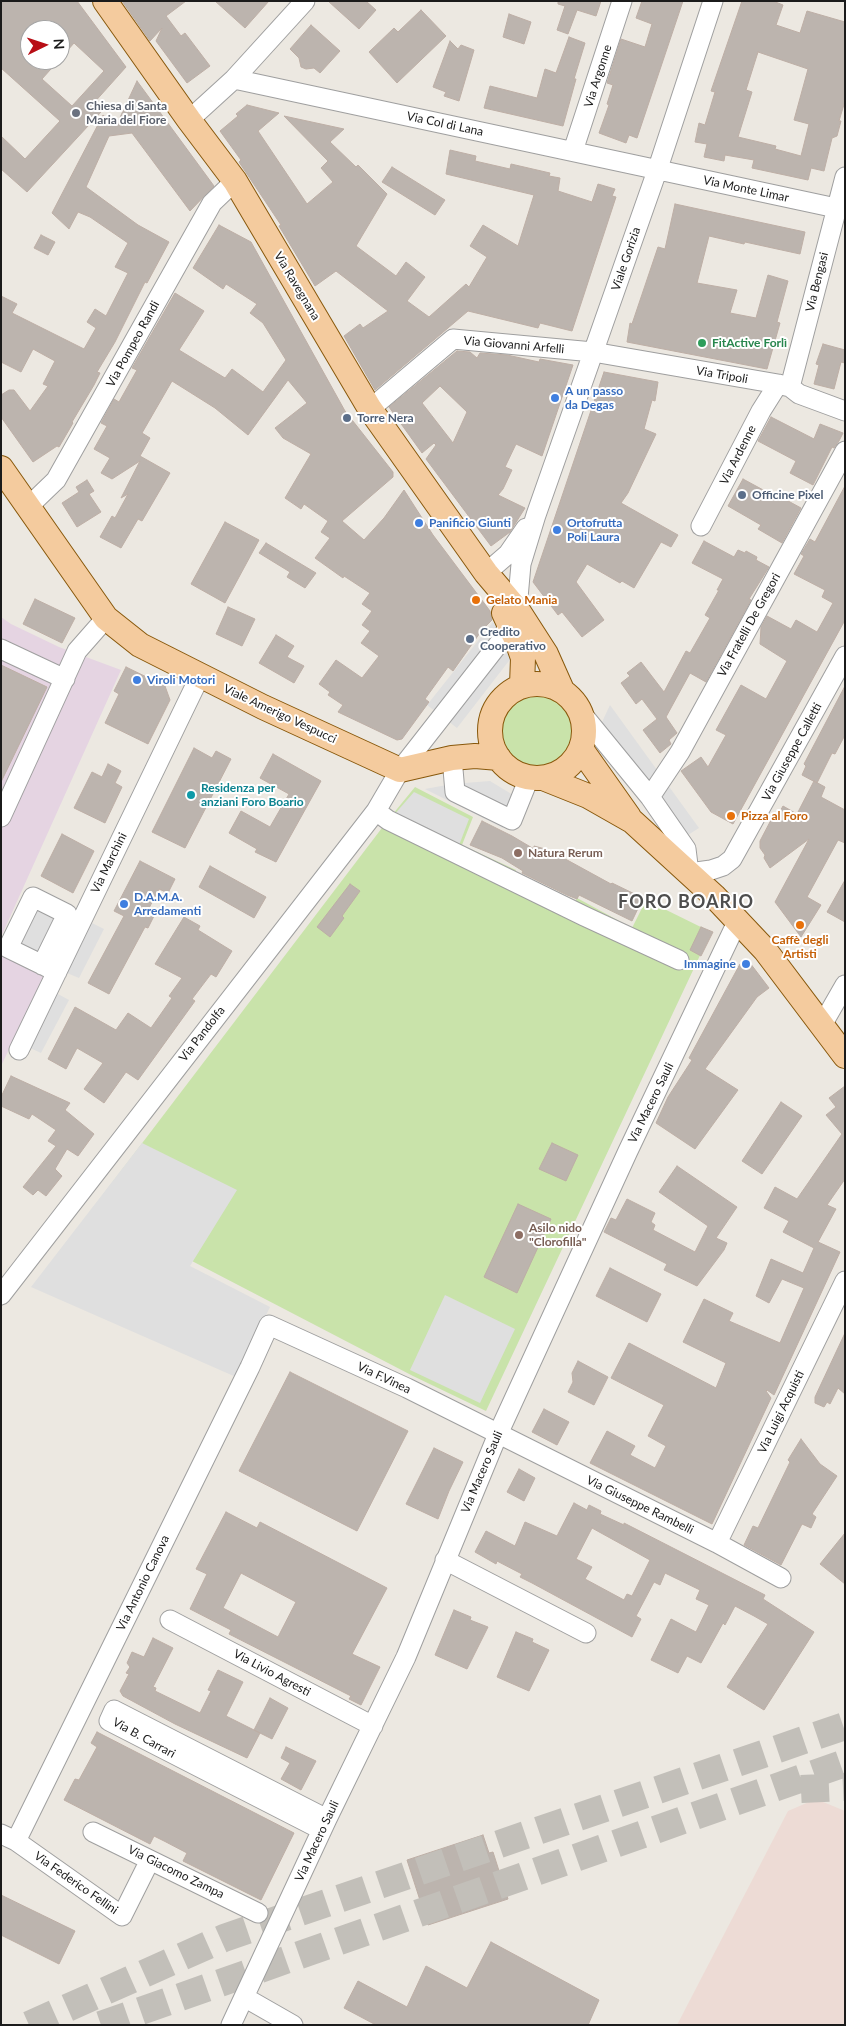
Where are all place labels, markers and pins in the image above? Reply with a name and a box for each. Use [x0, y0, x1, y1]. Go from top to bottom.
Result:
place label: Chiesa di Santa Maria del Fiore [86, 99, 167, 127]
marker: Chiesa di Santa Maria del Fiore [70, 107, 82, 119]
place label: FitActive Forlì [712, 336, 787, 350]
marker: FitActive Forlì [696, 337, 708, 349]
place label: A un passo da Degas [565, 384, 623, 412]
marker: A un passo da Degas [549, 392, 561, 404]
place label: Torre Nera [357, 411, 414, 425]
marker: Torre Nera [341, 412, 353, 424]
place label: Officine Pixel [752, 488, 823, 502]
marker: Officine Pixel [736, 489, 748, 501]
place label: Panificio Giunti [429, 516, 511, 530]
place label: Ortofrutta Poli Laura [567, 516, 622, 544]
marker: Panificio Giunti [413, 517, 425, 529]
marker: Ortofrutta Poli Laura [551, 524, 563, 536]
place label: Gelato Mania [486, 593, 557, 607]
marker: Gelato Mania [470, 594, 482, 606]
place label: Credito Cooperativo [480, 625, 546, 653]
marker: Credito Cooperativo [464, 633, 476, 645]
place label: Viroli Motori [147, 673, 215, 687]
marker: Viroli Motori [131, 674, 143, 686]
place label: Residenza per anziani Foro Boario [201, 781, 304, 809]
marker: Residenza per anziani Foro Boario [185, 789, 197, 801]
place label: Pizza al Foro [741, 809, 808, 823]
marker: Pizza al Foro [725, 810, 737, 822]
place label: Natura Rerum [528, 846, 603, 860]
marker: Natura Rerum [512, 847, 524, 859]
place label: D.A.M.A. Arredamenti [134, 890, 201, 918]
marker: D.A.M.A. Arredamenti [118, 898, 130, 910]
marker: Caffè degli Artisti [794, 919, 806, 931]
place label: Caffè degli Artisti [772, 933, 828, 961]
place label: Immagine [684, 957, 736, 971]
marker: Immagine [740, 958, 752, 970]
place label: Asilo nido "Clorofilla" [529, 1221, 586, 1249]
marker: Asilo nido "Clorofilla" [513, 1229, 525, 1241]

